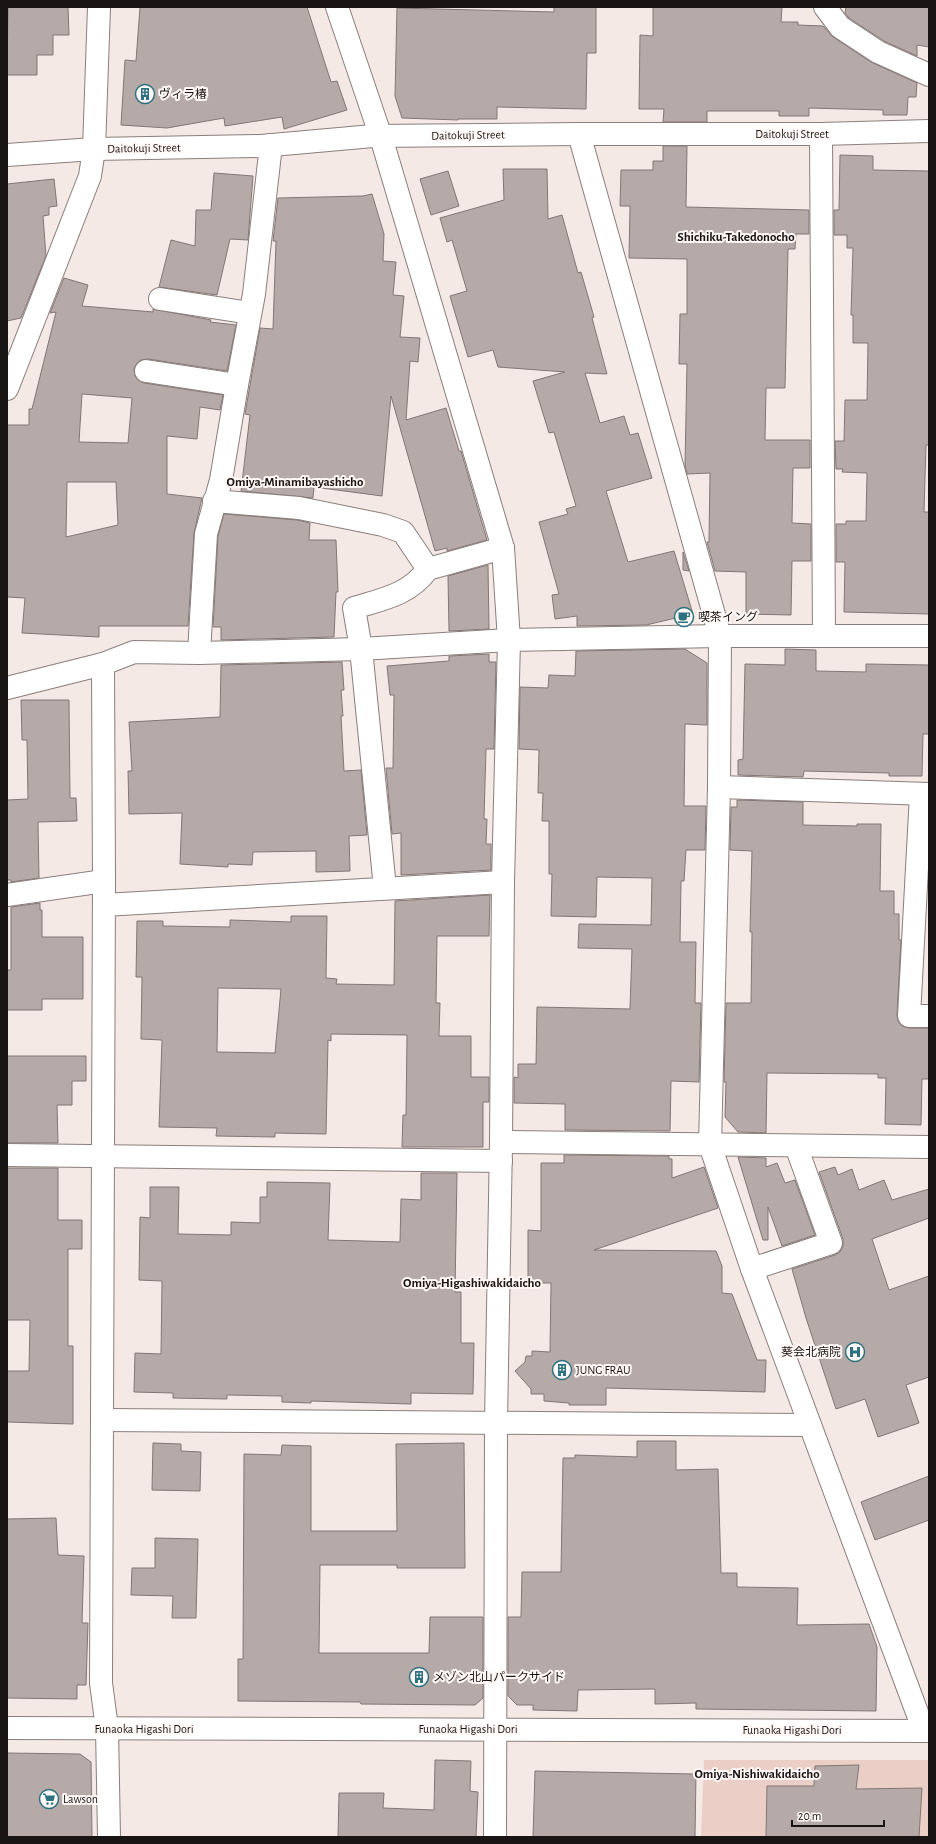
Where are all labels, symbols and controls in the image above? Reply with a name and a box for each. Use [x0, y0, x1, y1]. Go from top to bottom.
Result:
building icon: ヴィラ椿 [134, 83, 156, 105]
place label: ヴィラ椿 [159, 87, 207, 100]
street label: Daitokuji Street [431, 128, 505, 143]
street label: Daitokuji Street [755, 128, 829, 141]
street label: Daitokuji Street [107, 141, 181, 156]
district label: Shichiku-Takedonocho [677, 231, 795, 244]
district label: Omiya-Minamibayashicho [227, 476, 364, 489]
cafe icon: 喫茶イング [673, 606, 695, 628]
place label: 喫茶イング [698, 610, 758, 623]
district label: Omiya-Higashiwakidaicho [403, 1277, 541, 1290]
hospital icon: 葵会北病院 [844, 1341, 866, 1363]
place label: 葵会北病院 [781, 1345, 841, 1358]
building icon: JUNG FRAU [551, 1359, 573, 1381]
place label: JUNG FRAU [576, 1364, 631, 1376]
building icon: メゾン北山パークサイド [408, 1666, 430, 1688]
place label: メゾン北山パークサイド [433, 1670, 565, 1683]
street label: Funaoka Higashi Dori [94, 1723, 194, 1735]
street label: Funaoka Higashi Dori [418, 1723, 518, 1735]
street label: Funaoka Higashi Dori [742, 1724, 842, 1736]
district label: Omiya-Nishiwakidaicho [694, 1768, 820, 1781]
supermarket icon: Lawson [38, 1788, 60, 1810]
place label: Lawson [63, 1793, 98, 1805]
scale bar [792, 1802, 884, 1828]
text: 20 m [798, 1810, 821, 1822]

